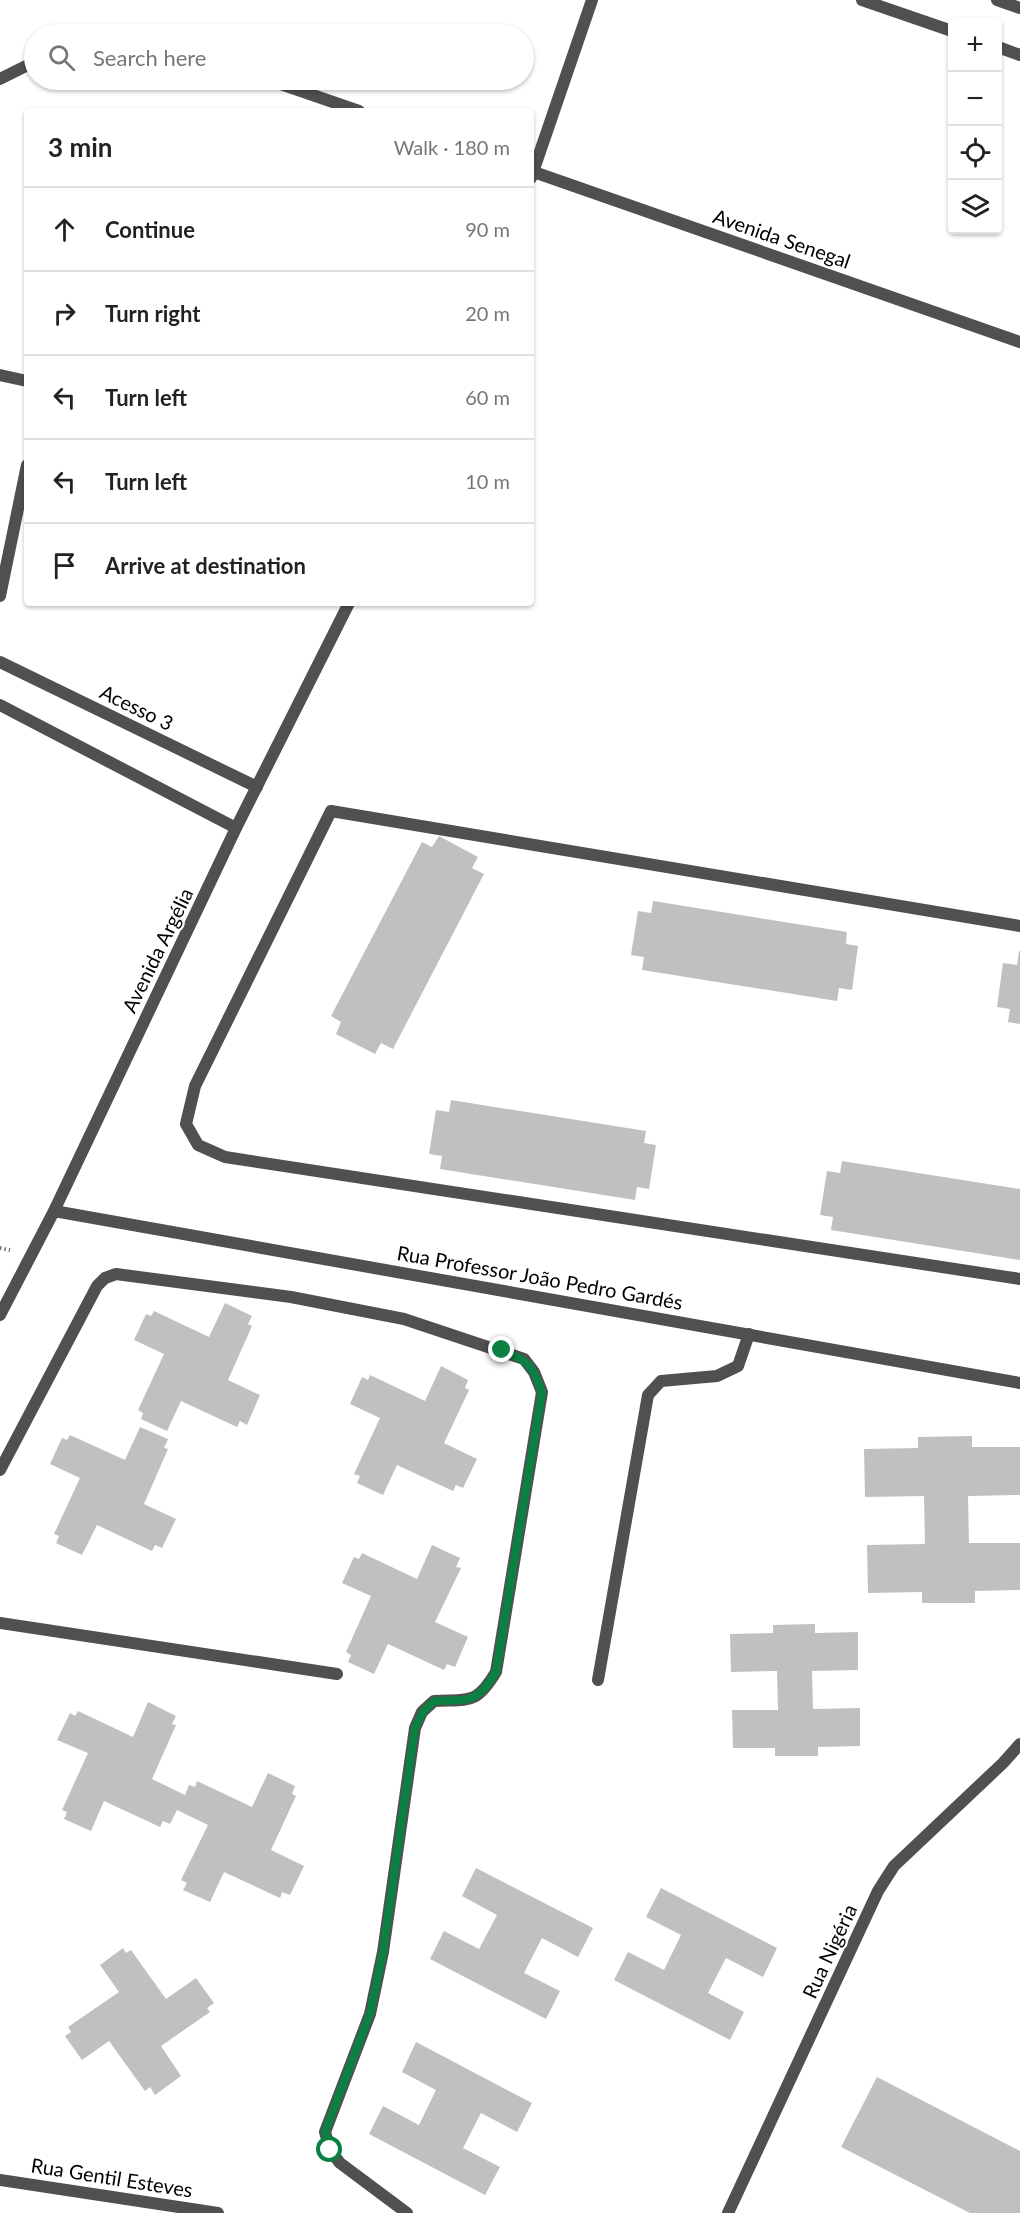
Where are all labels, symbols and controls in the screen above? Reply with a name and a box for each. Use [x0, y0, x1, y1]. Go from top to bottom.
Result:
map controls [948, 18, 1002, 234]
button: + [948, 18, 1002, 72]
search box [24, 24, 534, 90]
icon: search [45, 41, 78, 74]
text: Search here [93, 44, 206, 71]
button: − [948, 72, 1002, 126]
button: locate [948, 126, 1002, 180]
text: 3 min [48, 131, 112, 163]
text: Walk · 180 m [394, 135, 510, 159]
button: layers [948, 180, 1002, 234]
street label: Avenida Senegal [710, 203, 854, 273]
icon: ahead [48, 213, 81, 246]
text: Continue [105, 216, 195, 243]
text: 90 m [465, 217, 510, 241]
icon: right [48, 297, 81, 330]
text: Turn right [105, 300, 200, 327]
text: 20 m [465, 301, 510, 325]
icon: left [48, 381, 81, 414]
text: Turn left [105, 384, 187, 411]
text: 60 m [465, 385, 510, 409]
icon: left [48, 465, 81, 498]
text: Turn left [105, 468, 187, 495]
text: 10 m [465, 469, 510, 493]
icon: arrive [48, 549, 81, 582]
text: Arrive at destination [105, 552, 306, 579]
street label: Acesso 3 [96, 679, 178, 735]
street label: Avenida Argélia [116, 884, 198, 1016]
street label: Rua Professor João Pedro Gardés [395, 1240, 685, 1314]
route end [488, 1336, 514, 1362]
street label: Rua Nigéria [797, 1900, 861, 2002]
route start [316, 2136, 342, 2162]
street label: Rua Gentil Esteves [29, 2152, 195, 2202]

